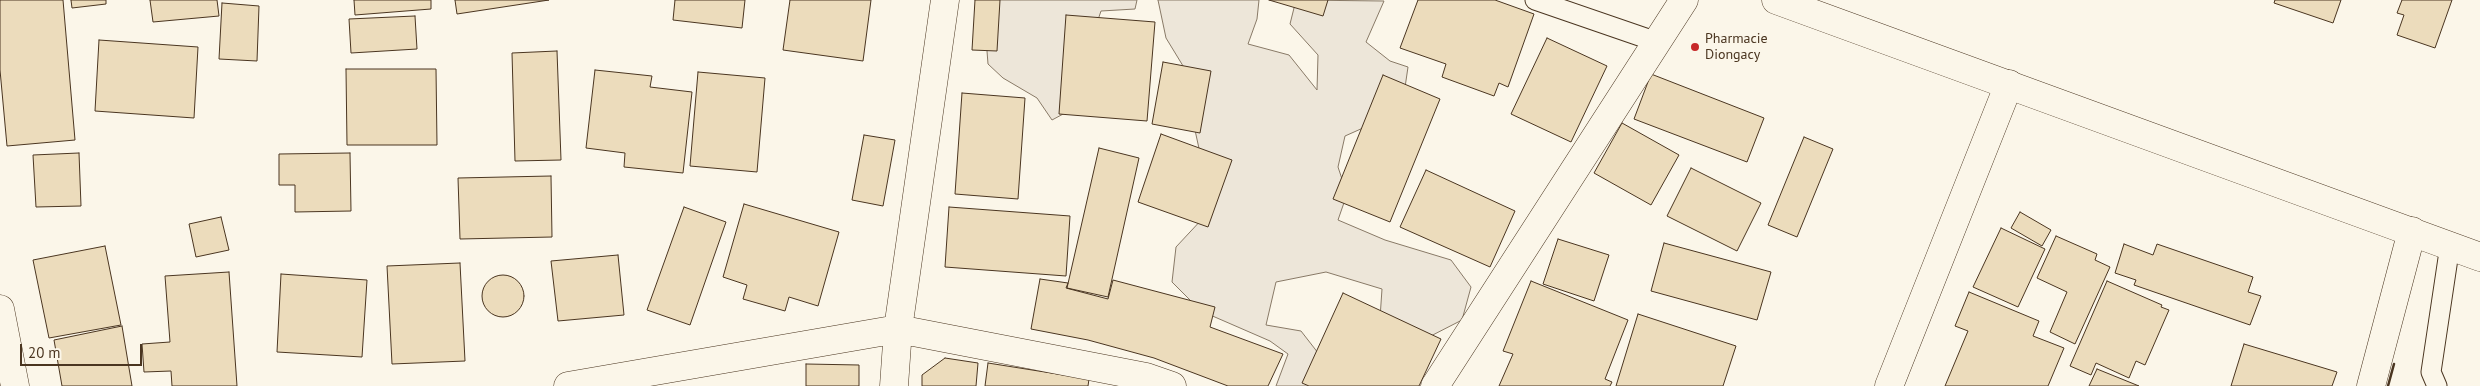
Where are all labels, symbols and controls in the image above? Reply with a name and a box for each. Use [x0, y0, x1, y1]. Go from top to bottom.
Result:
place label: Pharmacie Diongacy [1705, 31, 1768, 64]
marker: Pharmacie Diongacy [1689, 41, 1701, 53]
scale bar [22, 334, 145, 366]
text: 20 m [28, 343, 61, 362]

